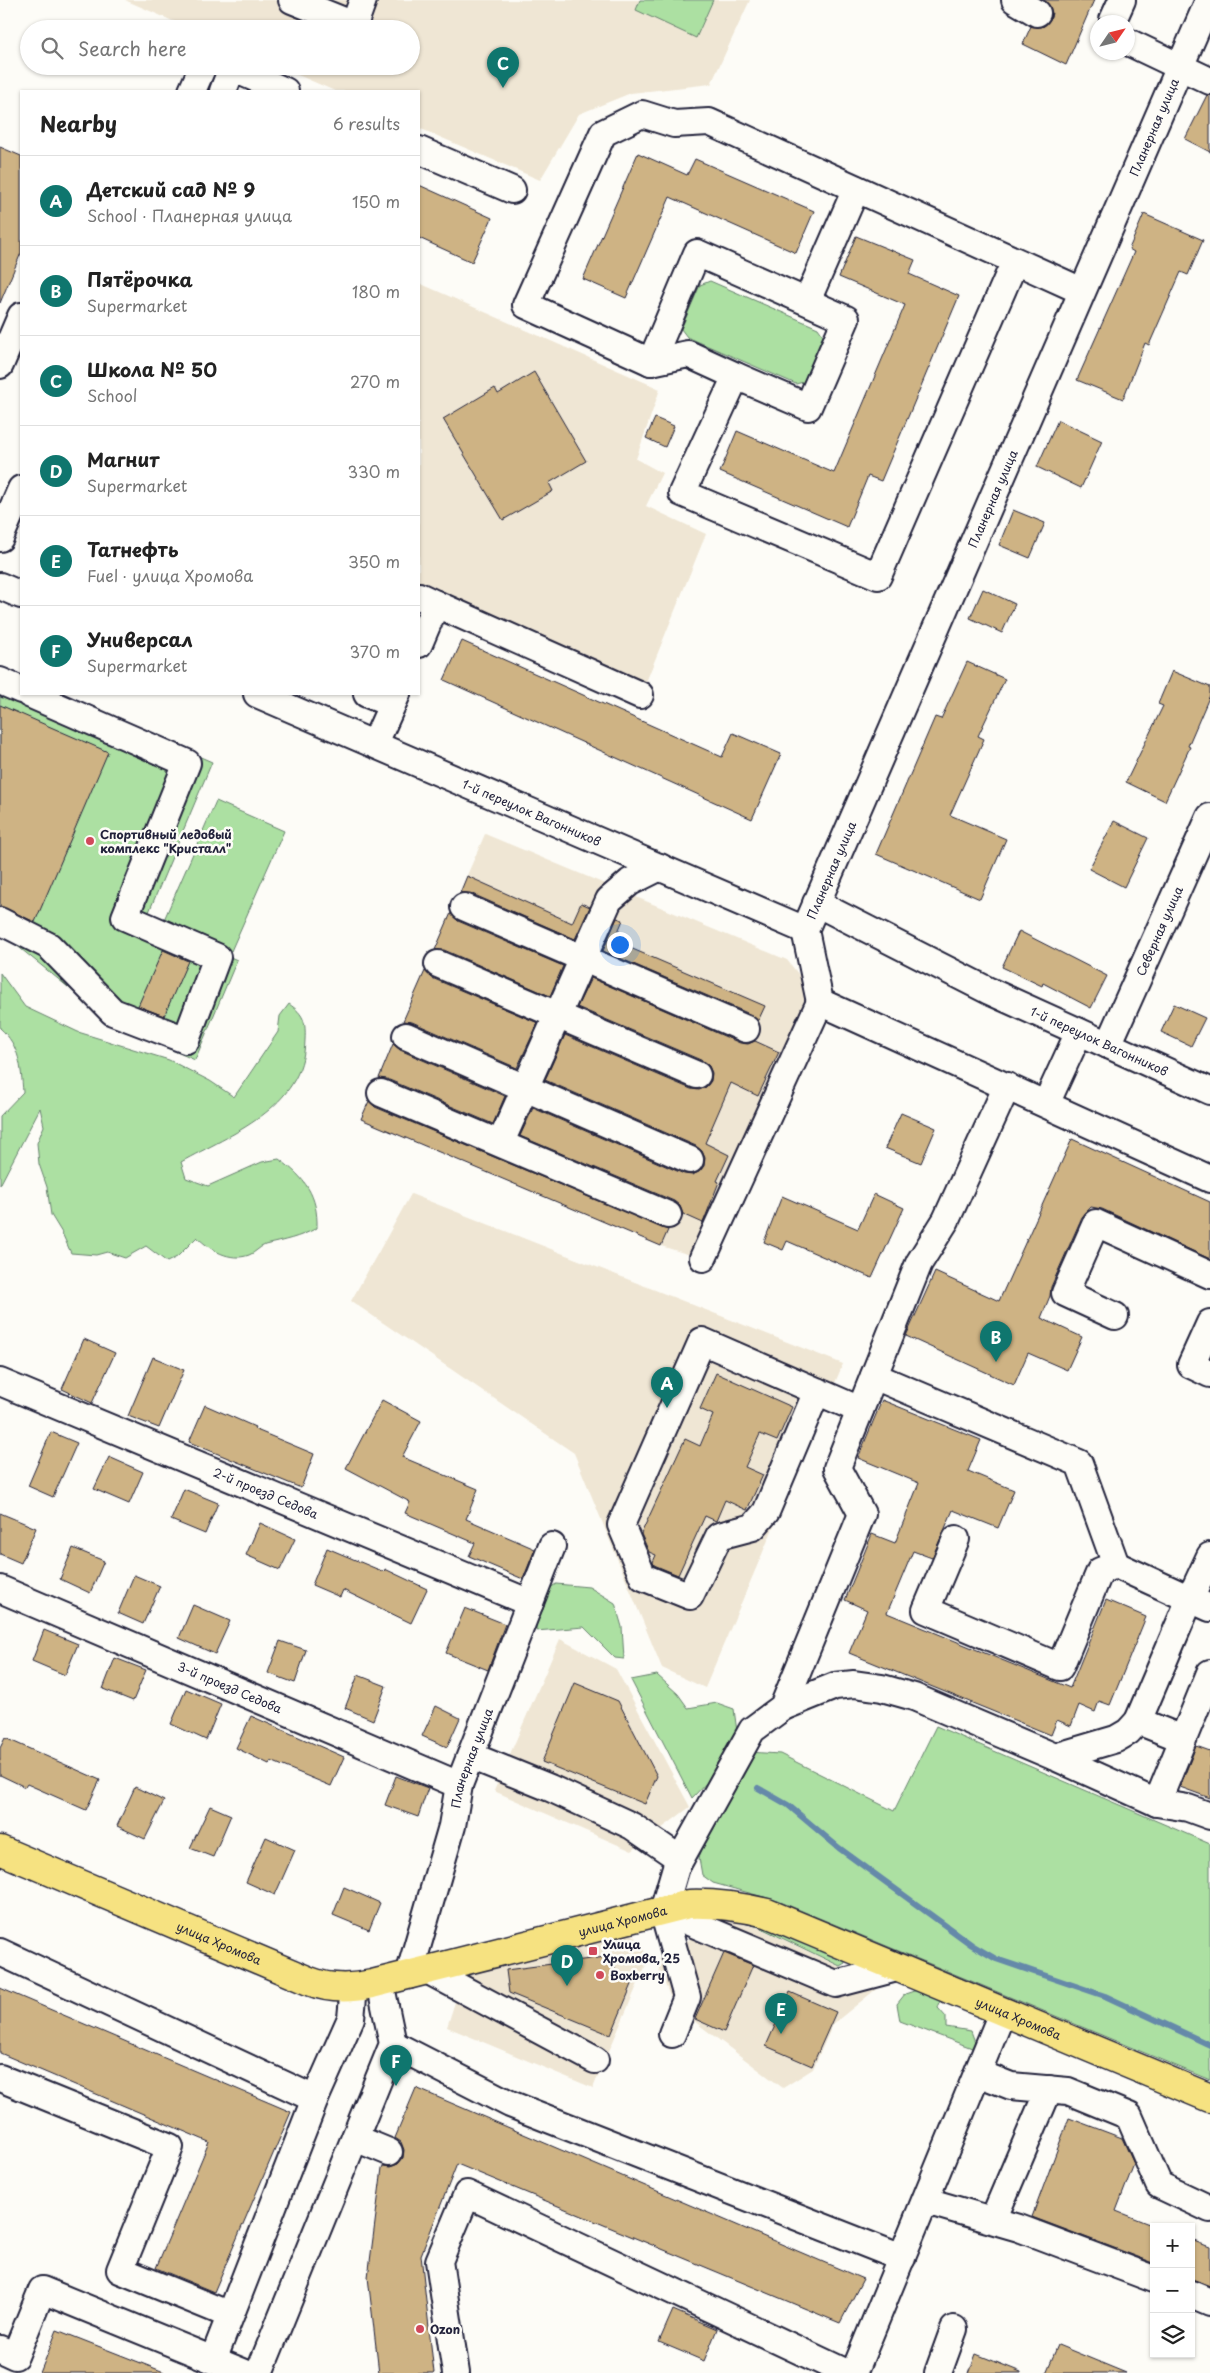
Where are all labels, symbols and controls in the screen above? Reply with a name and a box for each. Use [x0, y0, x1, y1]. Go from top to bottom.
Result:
north arrow [1090, 15, 1135, 60]
search box [20, 20, 420, 75]
icon: search [38, 34, 66, 62]
text: Search here [78, 34, 187, 62]
pin: C [487, 47, 519, 88]
street label: Планерная улица [1125, 75, 1183, 179]
text: Nearby [40, 107, 117, 139]
text: 6 results [333, 111, 400, 135]
text: Детский сад № 9 [87, 175, 255, 203]
text: A [50, 189, 62, 213]
text: 150 m [352, 189, 400, 213]
text: School · Планерная улица [87, 203, 292, 227]
text: Пятёрочка [87, 265, 193, 293]
text: B [51, 279, 61, 303]
text: 180 m [352, 279, 400, 303]
text: Supermarket [87, 293, 187, 317]
text: Школа № 50 [87, 355, 217, 383]
text: C [50, 369, 62, 393]
text: 270 m [350, 369, 400, 393]
text: School [87, 383, 137, 407]
text: Магнит [87, 445, 159, 473]
street label: Планерная улица [963, 446, 1022, 550]
text: D [50, 459, 62, 483]
text: 330 m [347, 459, 400, 483]
text: Supermarket [87, 473, 187, 497]
text: Татнефть [87, 535, 178, 563]
text: E [51, 549, 61, 573]
text: 350 m [348, 549, 400, 573]
text: Fuel · улица Хромова [87, 563, 253, 587]
text: Универсал [87, 625, 193, 653]
text: F [51, 639, 61, 663]
text: 370 m [350, 639, 400, 663]
text: Supermarket [87, 653, 187, 677]
street label: 1-й переулок Вагонников [459, 774, 604, 850]
street label: Планерная улица [802, 818, 860, 922]
place label: Спортивный ледовый комплекс "Кристалл" [100, 825, 232, 857]
marker: Спортивный ледовый комплекс "Кристалл" [84, 835, 96, 847]
street label: Северная улица [1131, 883, 1187, 979]
your location [607, 932, 633, 958]
street label: 1-й переулок Вагонников [1027, 1002, 1171, 1080]
pin: B [980, 1321, 1012, 1362]
pin: A [651, 1367, 683, 1408]
street label: 2-й проезд Седова [211, 1463, 322, 1523]
street label: 3-й проезд Седова [175, 1657, 285, 1718]
street label: Планерная улица [446, 1705, 497, 1809]
street label: улица Хромова [576, 1901, 669, 1941]
street label: улица Хромова [174, 1917, 265, 1969]
place label: Улица Хромова, 25 [602, 1935, 680, 1967]
pin: D [551, 1945, 583, 1986]
marker: Улица Хромова, 25 [587, 1945, 599, 1957]
place label: Boxberry [610, 1966, 665, 1984]
marker: Boxberry [594, 1969, 606, 1981]
street label: улица Хромова [973, 1992, 1064, 2044]
pin: E [765, 1993, 797, 2034]
pin: F [380, 2045, 412, 2086]
map controls [1150, 2223, 1195, 2358]
button: + [1150, 2223, 1195, 2268]
button: − [1150, 2268, 1195, 2313]
button: layers [1150, 2313, 1195, 2358]
place label: Ozon [430, 2320, 460, 2338]
marker: Ozon [414, 2323, 426, 2335]

